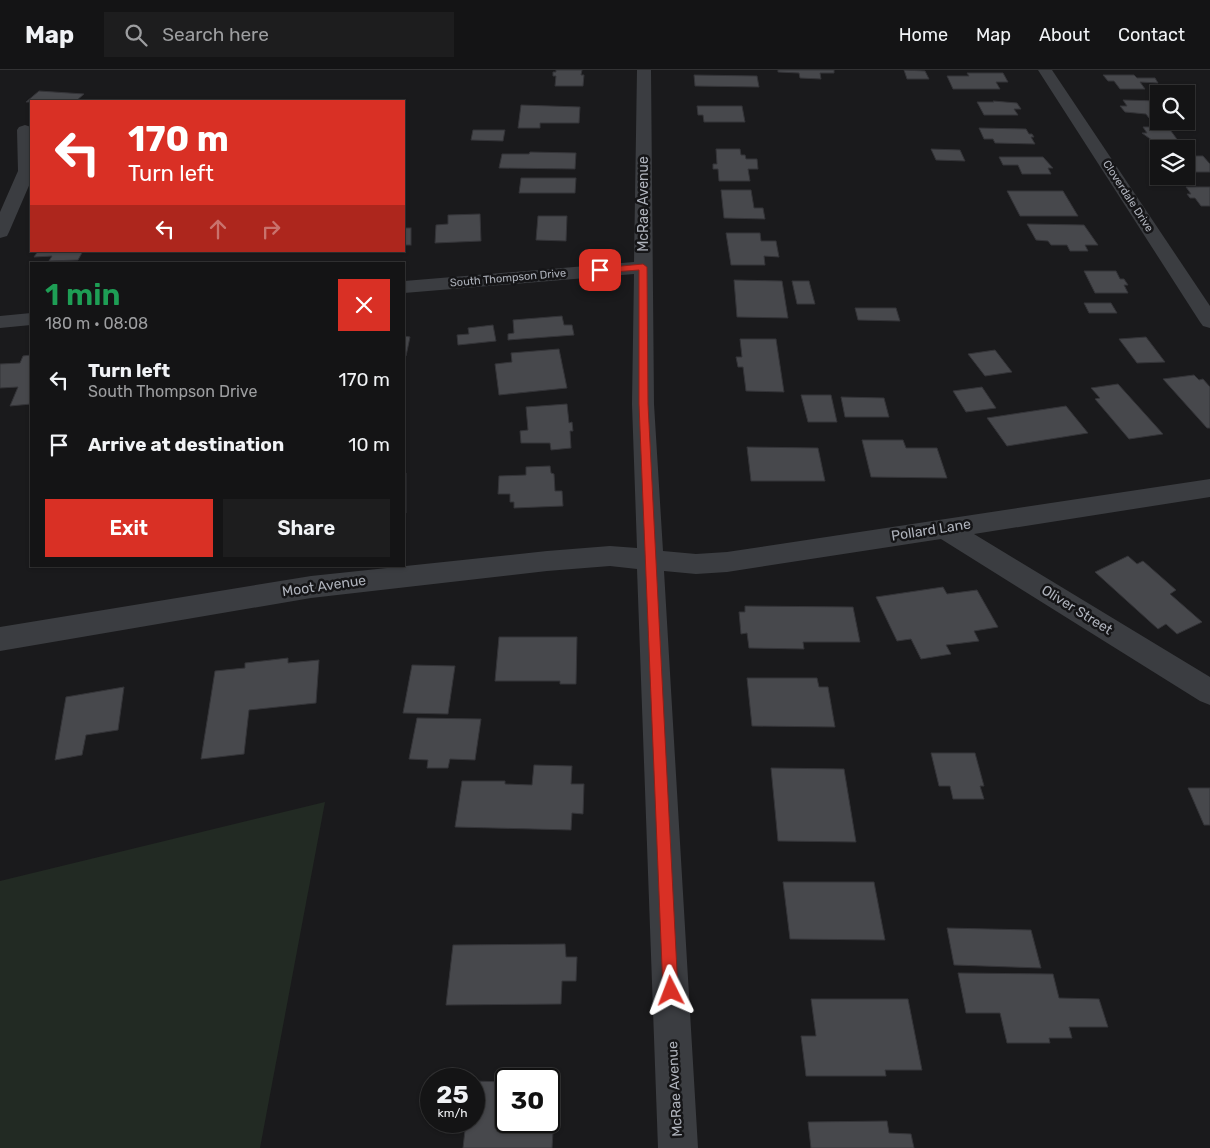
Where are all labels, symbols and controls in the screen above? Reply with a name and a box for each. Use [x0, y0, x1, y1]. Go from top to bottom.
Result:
search box [104, 12, 454, 57]
text: Map [25, 21, 74, 49]
icon: search [122, 21, 150, 49]
text: Search here [162, 23, 269, 46]
text: Home [899, 24, 948, 46]
text: Map [976, 24, 1011, 46]
text: About [1039, 24, 1090, 46]
text: Contact [1118, 24, 1185, 46]
map controls [1150, 85, 1195, 185]
button: search [1150, 85, 1195, 130]
text: 170 m [128, 118, 229, 160]
icon: left [45, 120, 110, 185]
button: layers [1150, 140, 1195, 185]
street label: McRae Avenue [635, 156, 652, 252]
street label: Cloverdale Drive [1100, 158, 1156, 234]
text: Turn left [128, 160, 214, 187]
icon: left [151, 215, 179, 243]
icon: ahead [204, 215, 232, 243]
icon: right [257, 215, 285, 243]
pin [579, 249, 621, 291]
icon: arrive [586, 256, 614, 284]
street label: South Thompson Drive [449, 266, 567, 290]
text: 1 min [45, 277, 120, 313]
button: close [338, 279, 390, 331]
text: 180 m · 08:08 [45, 314, 148, 333]
text: Turn left [88, 359, 170, 382]
icon: left [45, 366, 73, 394]
text: 170 m [339, 368, 390, 391]
text: South Thompson Drive [88, 382, 257, 401]
icon: arrive [45, 431, 73, 459]
text: Arrive at destination [88, 433, 284, 456]
text: 10 m [348, 433, 390, 456]
button: Exit [45, 499, 213, 557]
button: Share [223, 499, 390, 557]
street label: Pollard Lane [890, 515, 972, 545]
street label: Moot Avenue [281, 572, 367, 600]
street label: Oliver Street [1038, 581, 1116, 639]
position arrow [644, 964, 696, 1016]
street label: McRae Avenue [664, 1041, 686, 1137]
speed limit sign: 30 [495, 1068, 560, 1133]
text: 25 [436, 1080, 469, 1109]
text: km/h [438, 1106, 467, 1120]

